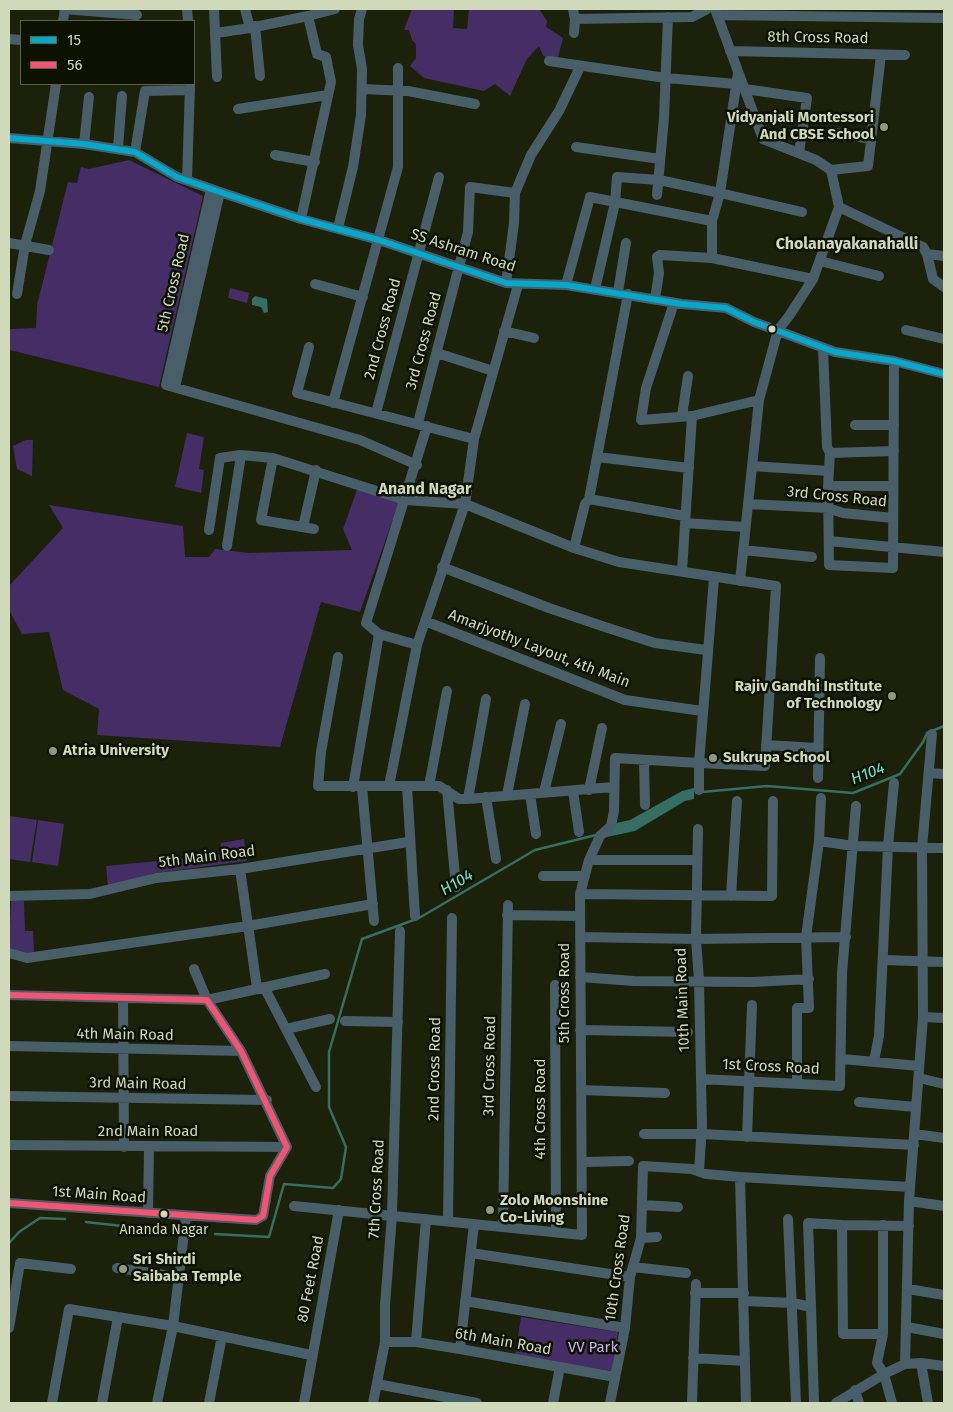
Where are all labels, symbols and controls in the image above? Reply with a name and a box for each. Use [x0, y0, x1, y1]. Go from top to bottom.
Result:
legend [20, 20, 195, 85]
street label: 8th Cross Road [767, 28, 869, 48]
text: 15 [67, 31, 81, 49]
text: 56 [67, 56, 83, 74]
place label: Vidyanjali Montessori And CBSE School [727, 109, 874, 144]
marker: Vidyanjali Montessori And CBSE School [878, 121, 890, 133]
street label: SS Ashram Road [408, 226, 518, 276]
street label: 5th Cross Road [154, 232, 194, 334]
district label: Cholanayakanahalli [776, 235, 918, 255]
street label: 2nd Cross Road [361, 277, 405, 381]
street label: 3rd Cross Road [402, 290, 446, 392]
unlabelled marker [767, 324, 777, 334]
district label: Anand Nagar [379, 480, 471, 500]
street label: 3rd Cross Road [786, 483, 888, 511]
street label: Amarjyothy Layout, 4th Main [446, 606, 632, 692]
place label: Rajiv Gandhi Institute of Technology [735, 678, 882, 713]
marker: Rajiv Gandhi Institute of Technology [886, 690, 898, 702]
place label: Atria University [63, 742, 169, 760]
marker: Atria University [47, 745, 59, 757]
place label: Sukrupa School [723, 749, 830, 767]
marker: Sukrupa School [707, 752, 719, 764]
water label: H104 [848, 759, 888, 789]
street label: 5th Main Road [158, 842, 256, 872]
water label: H104 [437, 866, 477, 900]
street label: 5th Cross Road [556, 943, 574, 1043]
street label: 10th Main Road [672, 947, 694, 1053]
street label: 3rd Cross Road [480, 1016, 500, 1116]
street label: 2nd Cross Road [425, 1017, 445, 1121]
street label: 4th Main Road [76, 1025, 174, 1045]
street label: 1st Cross Road [722, 1055, 820, 1079]
street label: 4th Cross Road [532, 1059, 550, 1159]
street label: 3rd Main Road [89, 1074, 187, 1094]
street label: 2nd Main Road [98, 1123, 198, 1141]
street label: 7th Cross Road [365, 1139, 389, 1239]
street label: 1st Main Road [51, 1183, 147, 1207]
place label: Zolo Moonshine Co-Living [500, 1192, 608, 1227]
marker: Zolo Moonshine Co-Living [484, 1204, 496, 1216]
marker: Ananda Nagar [159, 1209, 169, 1219]
street label: 10th Cross Road [602, 1213, 634, 1323]
place label: Ananda Nagar [120, 1222, 208, 1238]
street label: 80 Feet Road [294, 1234, 328, 1324]
place label: Sri Shirdi Saibaba Temple [133, 1251, 241, 1286]
marker: Sri Shirdi Saibaba Temple [117, 1263, 129, 1275]
street label: 6th Main Road [453, 1325, 553, 1359]
park label: VV Park [568, 1339, 618, 1357]

